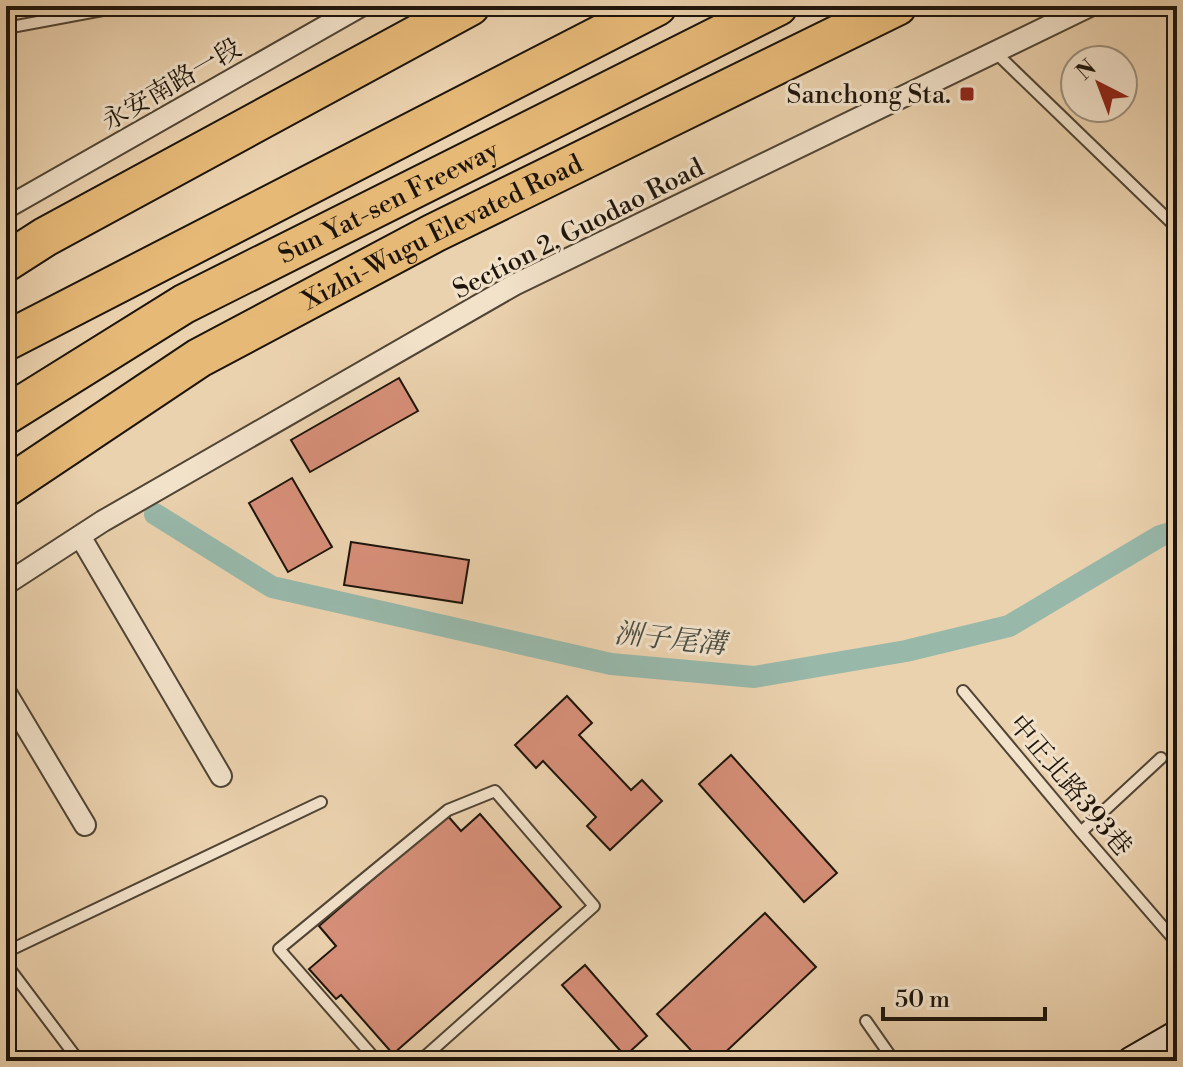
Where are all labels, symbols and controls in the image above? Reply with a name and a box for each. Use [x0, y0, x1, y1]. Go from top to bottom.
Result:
street label: 永安南路一段 [96, 32, 247, 138]
north arrow [1059, 44, 1139, 124]
text: N [1071, 54, 1103, 86]
place label: Sanchong Sta. [786, 79, 951, 111]
marker: Sanchong Sta. [958, 85, 976, 103]
street label: Sun Yat-sen Freeway [273, 134, 504, 271]
street label: Xizhi-Wugu Elevated Road [296, 148, 588, 318]
street label: Section 2, Guodao Road [448, 152, 710, 306]
water label: 洲子尾溝 [612, 616, 731, 663]
street label: 中正北路393巷 [1002, 709, 1139, 863]
scale bar [883, 971, 1045, 1021]
text: 50 m [895, 985, 950, 1015]

